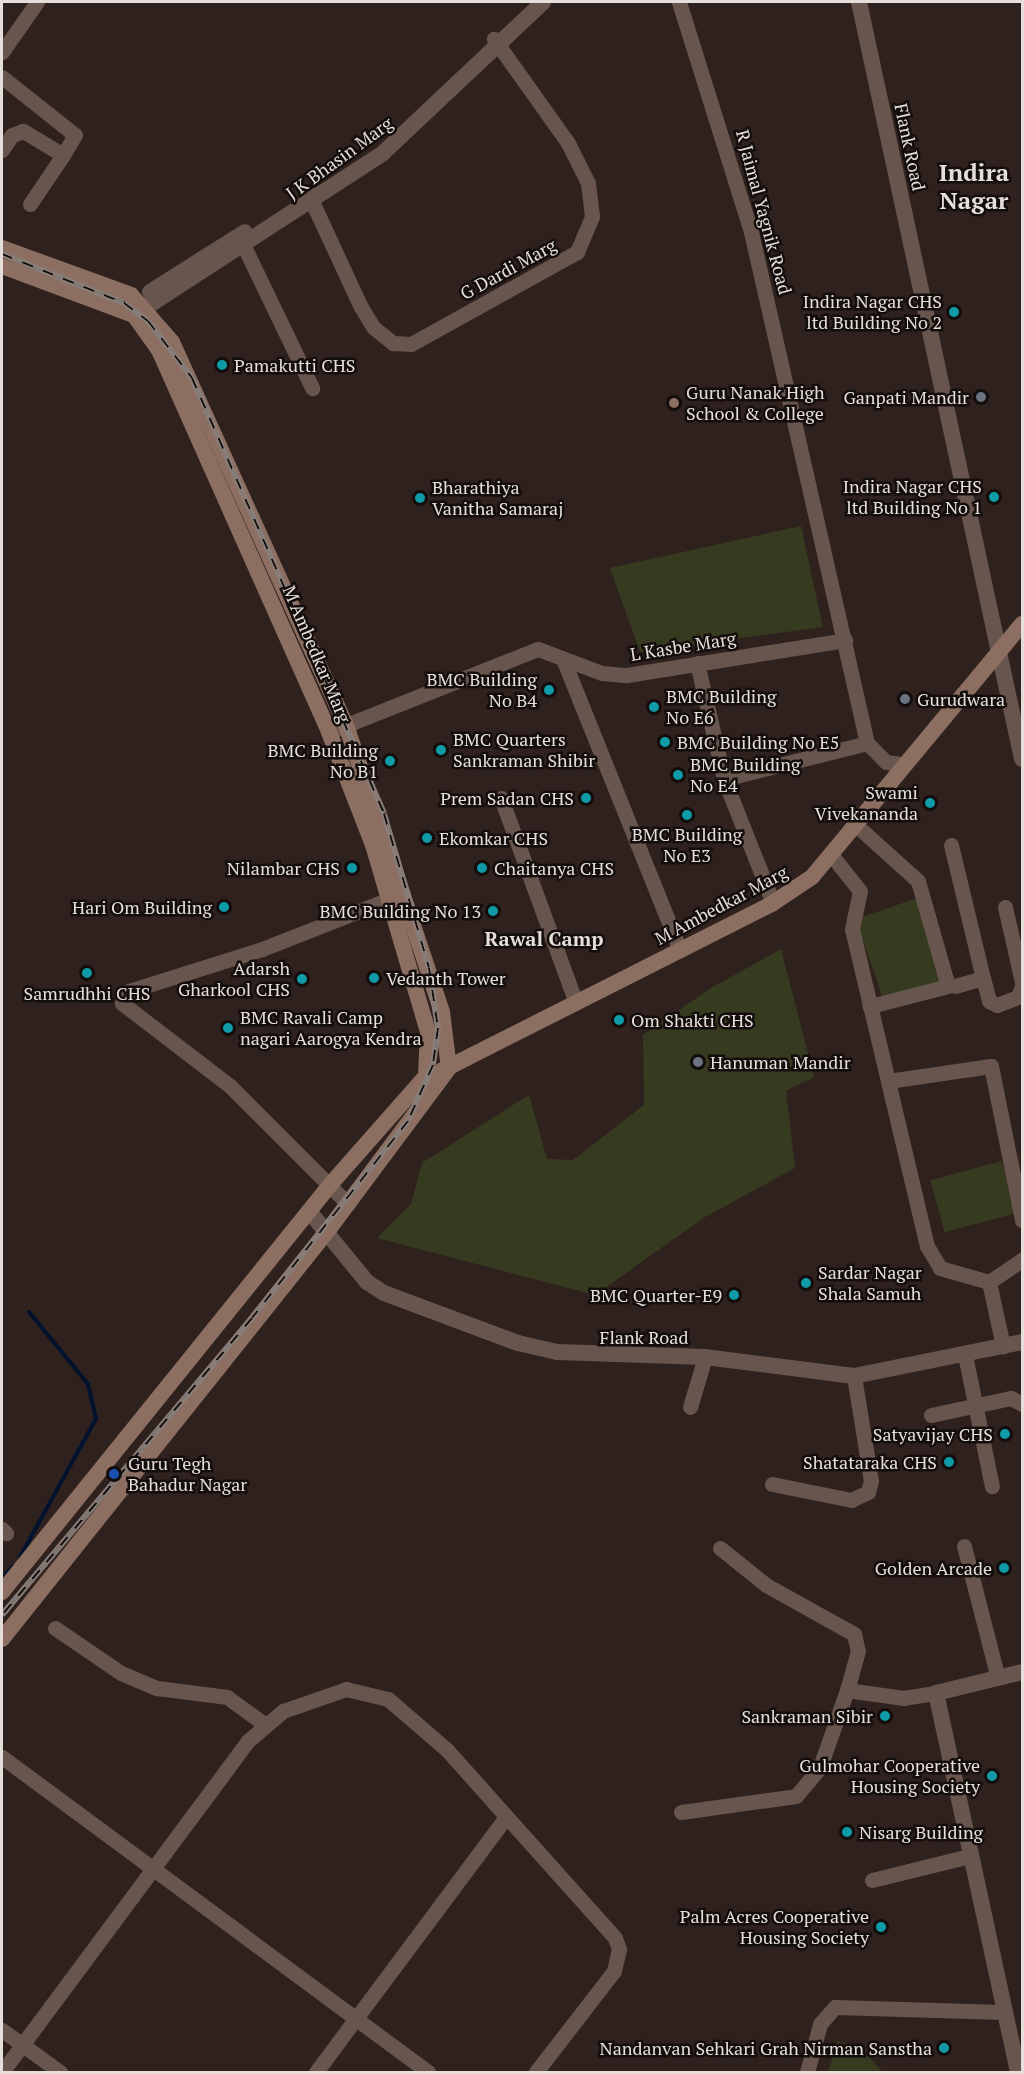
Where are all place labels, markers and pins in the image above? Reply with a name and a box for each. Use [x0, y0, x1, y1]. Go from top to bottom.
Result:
place label: Indira Nagar CHS ltd Building No 2 [803, 291, 942, 334]
marker: Indira Nagar CHS ltd Building No 2 [947, 305, 961, 319]
place label: Pamakutti CHS [234, 354, 356, 376]
marker: Pamakutti CHS [215, 358, 229, 372]
place label: Guru Nanak High School & College [686, 382, 825, 424]
place label: Ganpati Mandir [843, 386, 969, 408]
marker: Ganpati Mandir [974, 390, 988, 404]
marker: Guru Nanak High School & College [667, 396, 681, 410]
place label: Indira Nagar CHS ltd Building No 1 [843, 476, 982, 518]
place label: Bharathiya Vanitha Samaraj [432, 477, 563, 520]
marker: Indira Nagar CHS ltd Building No 1 [987, 490, 1001, 504]
marker: Bharathiya Vanitha Samaraj [413, 491, 427, 505]
place label: BMC Building No B4 [427, 669, 537, 712]
marker: BMC Building No B4 [542, 683, 556, 697]
place label: BMC Building No E6 [666, 686, 776, 728]
place label: Gurudwara [917, 688, 1005, 710]
marker: Gurudwara [898, 692, 912, 706]
marker: BMC Building No E6 [647, 700, 661, 714]
place label: BMC Quarters Sankraman Shibir [453, 729, 595, 771]
place label: BMC Building No E5 [677, 731, 839, 753]
marker: BMC Building No E5 [658, 735, 672, 749]
place label: BMC Building No B1 [268, 740, 378, 783]
marker: BMC Quarters Sankraman Shibir [434, 743, 448, 757]
marker: BMC Building No B1 [383, 754, 397, 768]
place label: BMC Building No E4 [690, 754, 800, 796]
marker: BMC Building No E4 [671, 768, 685, 782]
place label: Swami Vivekananda [814, 782, 918, 824]
place label: Prem Sadan CHS [440, 787, 574, 809]
marker: Prem Sadan CHS [579, 791, 593, 805]
marker: Swami Vivekananda [923, 796, 937, 810]
marker: BMC Building No E3 [680, 808, 694, 822]
place label: BMC Building No E3 [632, 824, 742, 866]
place label: Ekomkar CHS [439, 827, 548, 849]
marker: Ekomkar CHS [420, 831, 434, 845]
place label: Nilambar CHS [227, 857, 340, 879]
place label: Chaitanya CHS [494, 857, 614, 879]
marker: Nilambar CHS [345, 861, 359, 875]
marker: Chaitanya CHS [475, 861, 489, 875]
place label: Hari Om Building [72, 896, 212, 918]
marker: Hari Om Building [217, 900, 231, 914]
place label: BMC Building No 13 [319, 900, 481, 922]
marker: BMC Building No 13 [486, 904, 500, 918]
place label: Adarsh Gharkool CHS [178, 958, 290, 1000]
marker: Samrudhhi CHS [80, 966, 94, 980]
place label: Vedanth Tower [386, 967, 506, 989]
marker: Vedanth Tower [367, 971, 381, 985]
marker: Adarsh Gharkool CHS [295, 972, 309, 986]
place label: Samrudhhi CHS [24, 982, 150, 1004]
place label: BMC Ravali Camp nagari Aarogya Kendra [240, 1007, 422, 1050]
place label: Om Shakti CHS [631, 1009, 754, 1031]
marker: Om Shakti CHS [612, 1013, 626, 1027]
marker: BMC Ravali Camp nagari Aarogya Kendra [221, 1021, 235, 1035]
place label: Hanuman Mandir [710, 1051, 851, 1073]
marker: Hanuman Mandir [691, 1055, 705, 1069]
place label: Sardar Nagar Shala Samuh [818, 1262, 922, 1304]
marker: Sardar Nagar Shala Samuh [799, 1276, 813, 1290]
place label: BMC Quarter-E9 [590, 1284, 722, 1306]
marker: BMC Quarter-E9 [727, 1288, 741, 1302]
place label: Satyavijay CHS [873, 1423, 993, 1445]
marker: Satyavijay CHS [998, 1427, 1012, 1441]
place label: Shatataraka CHS [803, 1451, 937, 1473]
place label: Guru Tegh Bahadur Nagar [128, 1453, 247, 1496]
marker: Shatataraka CHS [942, 1455, 956, 1469]
marker: Guru Tegh Bahadur Nagar [105, 1465, 123, 1483]
place label: Golden Arcade [874, 1557, 992, 1579]
marker: Golden Arcade [997, 1561, 1011, 1575]
place label: Sankraman Sibir [741, 1705, 873, 1727]
marker: Sankraman Sibir [878, 1709, 892, 1723]
place label: Gulmohar Cooperative Housing Society [799, 1755, 980, 1798]
marker: Gulmohar Cooperative Housing Society [985, 1769, 999, 1783]
place label: Nisarg Building [859, 1821, 983, 1843]
marker: Nisarg Building [840, 1825, 854, 1839]
place label: Palm Acres Cooperative Housing Society [679, 1906, 869, 1948]
marker: Palm Acres Cooperative Housing Society [874, 1920, 888, 1934]
place label: Nandanvan Sehkari Grah Nirman Sanstha [600, 2037, 932, 2059]
marker: Nandanvan Sehkari Grah Nirman Sanstha [937, 2041, 951, 2055]

